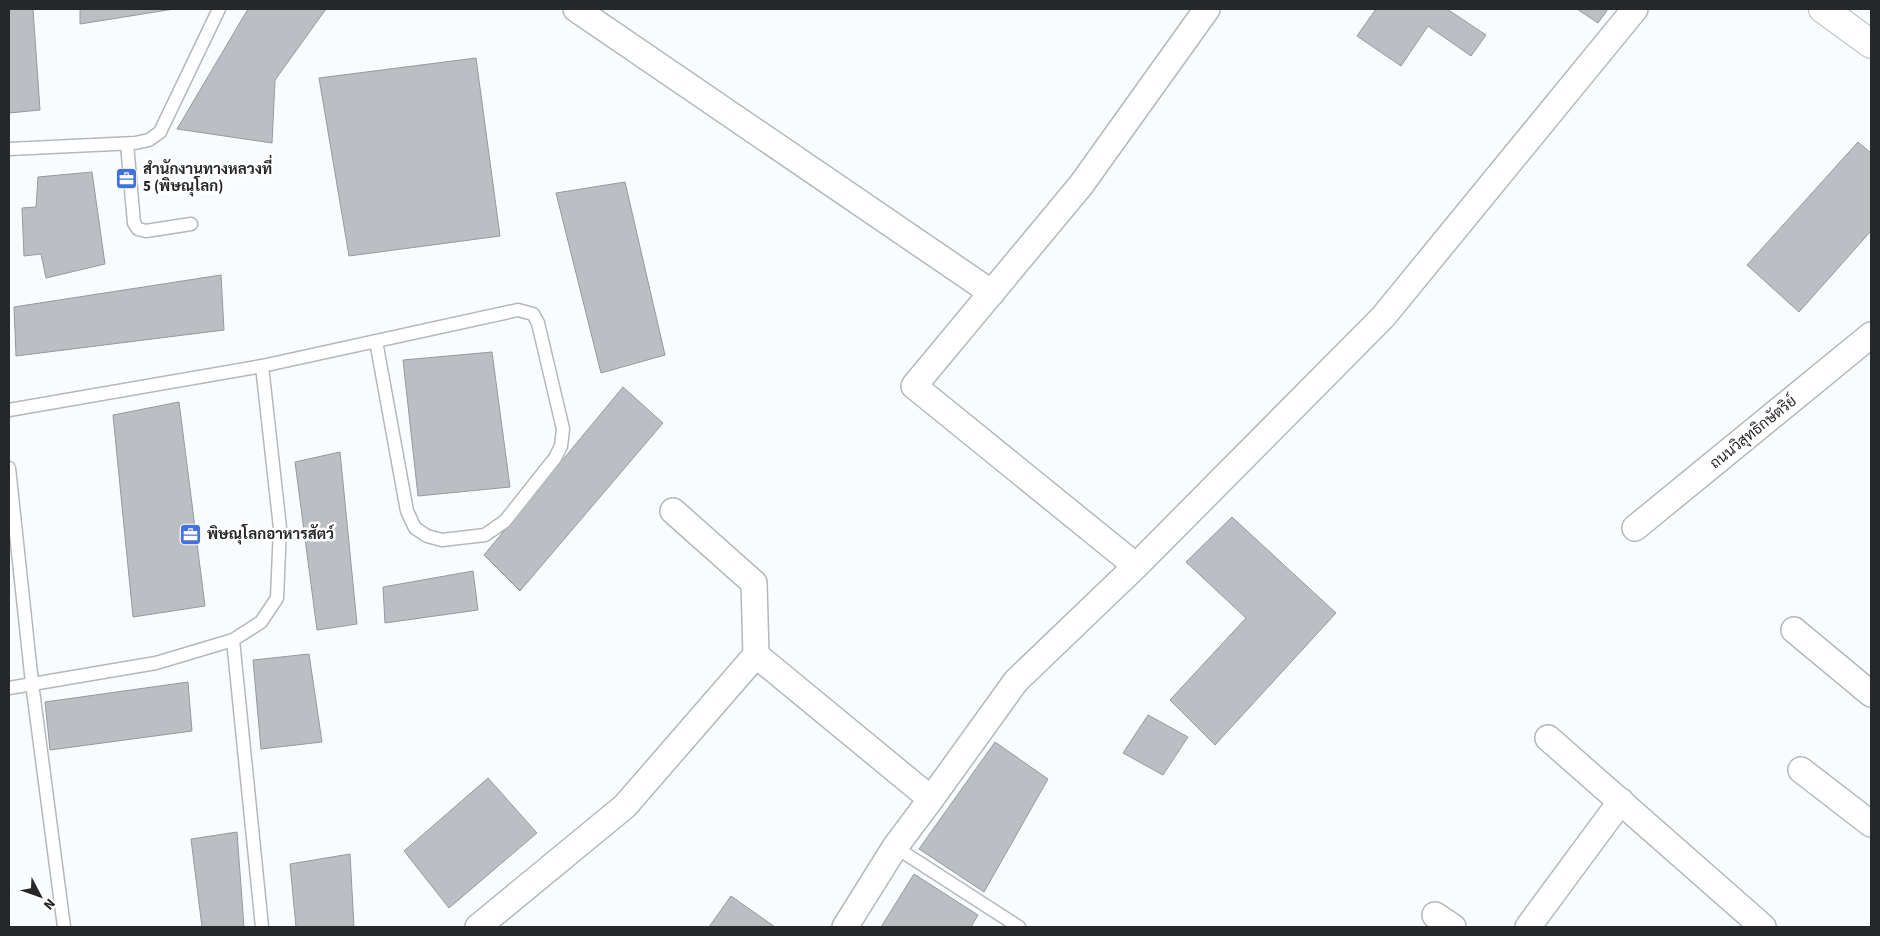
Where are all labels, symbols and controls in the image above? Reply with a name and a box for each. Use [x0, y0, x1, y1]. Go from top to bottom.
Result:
place label: สำนักงานทางหลวงที่ 5 (พิษณุโลก) [143, 154, 272, 197]
office icon: สำนักงานทางหลวงที่ 5 (พิษณุโลก) [115, 166, 139, 190]
street label: ถนนวิสุทธิกษัตริย์ [1706, 391, 1801, 474]
office icon: พิษณุโลกอาหารสัตว์ [179, 522, 203, 546]
place label: พิษณุโลกอาหารสัตว์ [207, 523, 335, 545]
north arrow [15, 871, 65, 921]
text: N [38, 894, 60, 914]

